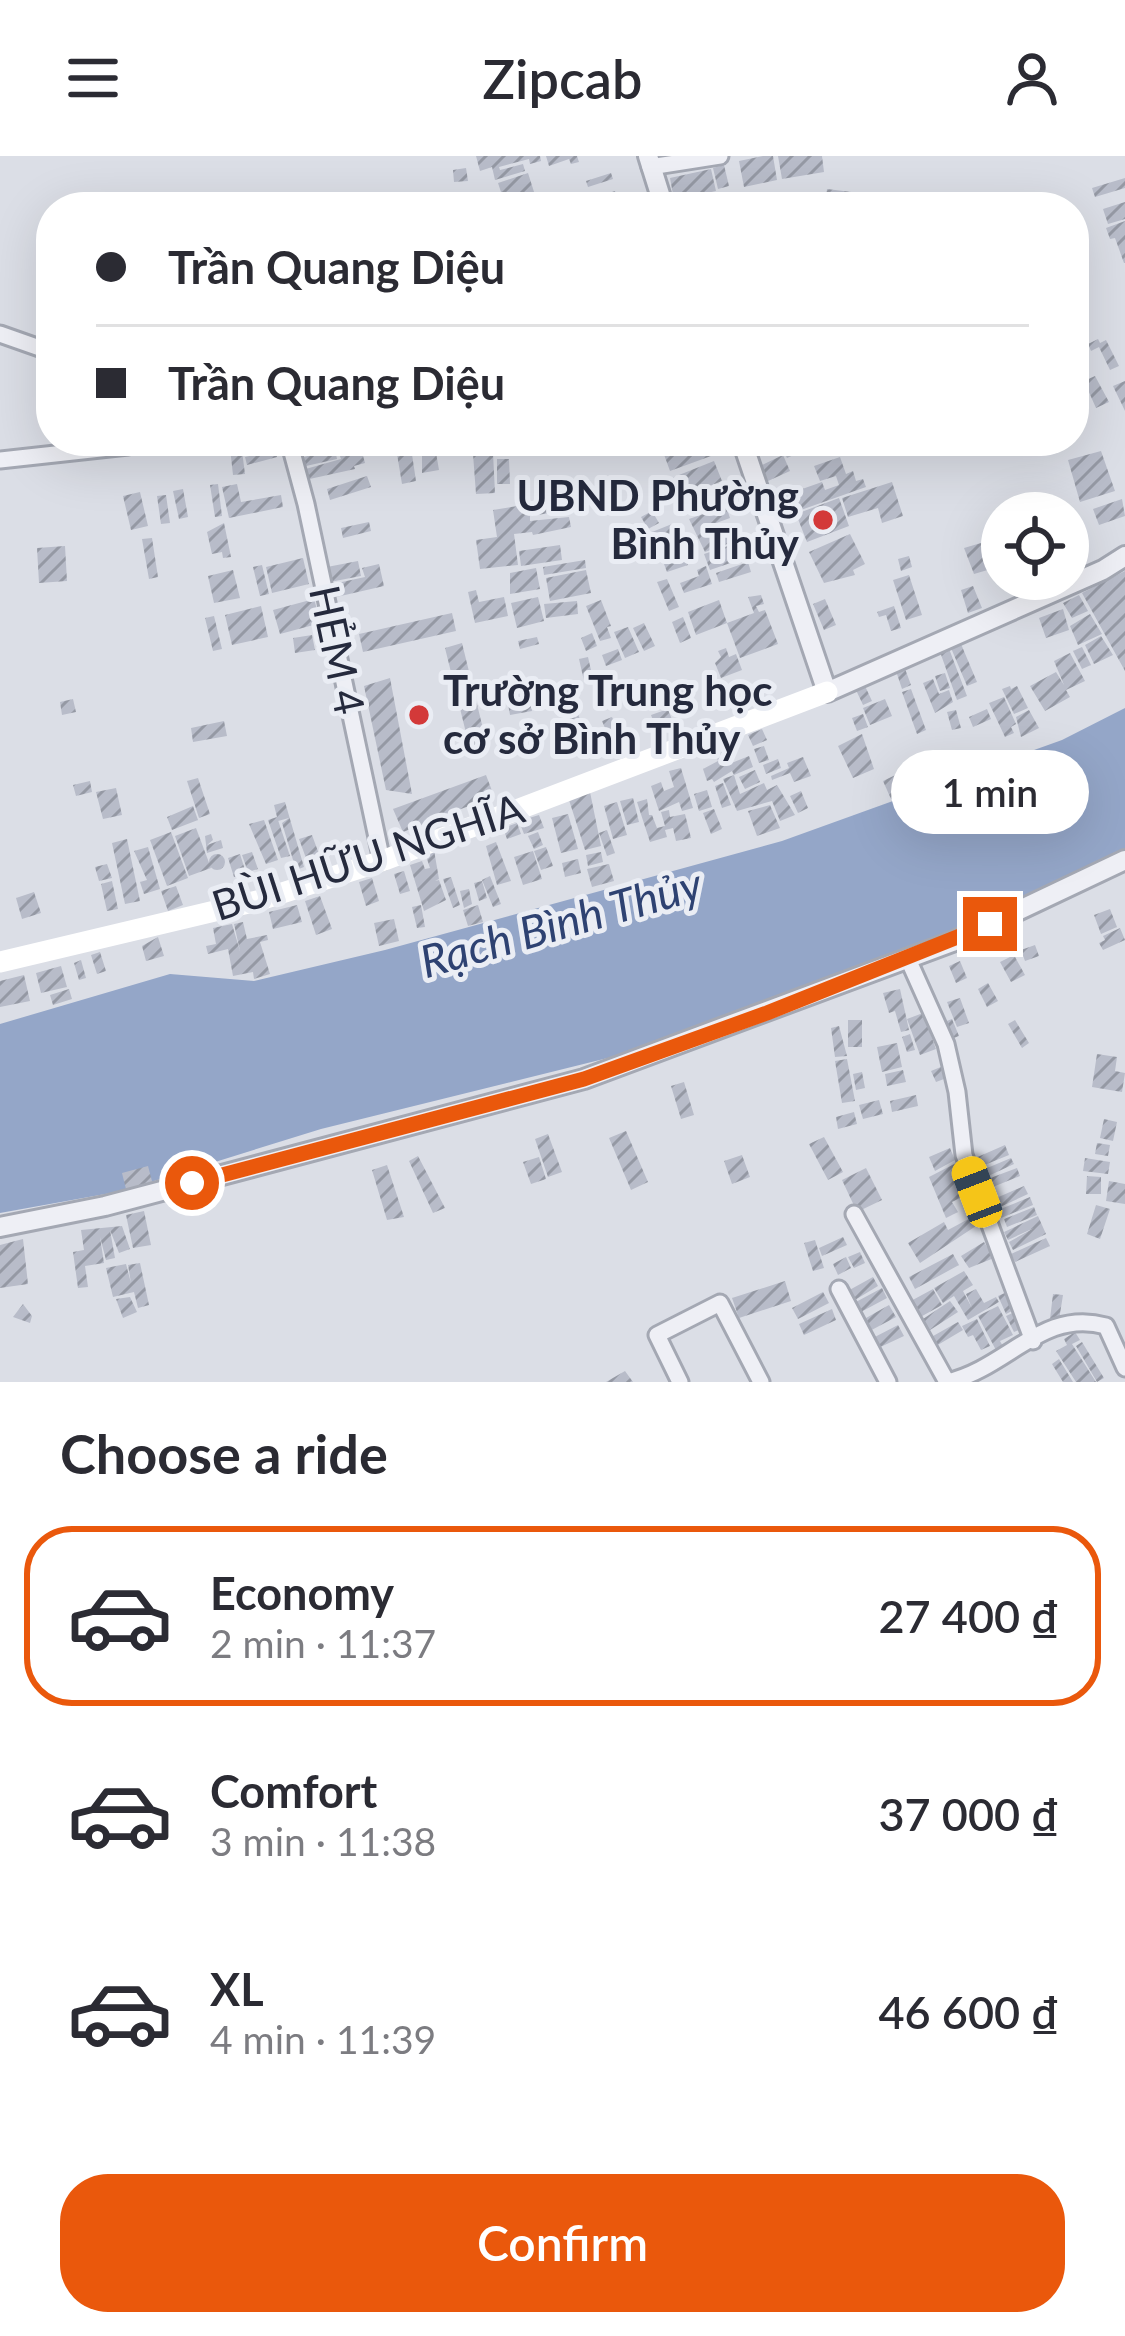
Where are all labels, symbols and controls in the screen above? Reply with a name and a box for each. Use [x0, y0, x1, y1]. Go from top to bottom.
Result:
icon: menu [60, 45, 126, 111]
icon: person [999, 45, 1065, 111]
text: Zipcab [483, 46, 642, 111]
text: Trần Quang Diệu [168, 240, 505, 294]
text: Trần Quang Diệu [168, 356, 505, 410]
place label: UBND Phường Bình Thủy [517, 470, 800, 568]
map controls [981, 492, 1089, 600]
button: locate [981, 492, 1089, 600]
marker: UBND Phường Bình Thủy [810, 507, 836, 533]
street label: HẺM 4 [300, 581, 376, 719]
place label: Trường Trung học cơ sở Bình Thủy [443, 665, 772, 763]
marker: Trường Trung học cơ sở Bình Thủy [406, 702, 432, 728]
callout: 1 min [891, 750, 1089, 834]
text: 1 min [942, 769, 1038, 815]
street label: BÙI HỮU NGHĨA [206, 782, 530, 930]
water label: Rạch Bình Thủy [414, 856, 709, 988]
route end [963, 897, 1017, 951]
car [947, 1152, 1007, 1232]
route start [165, 1156, 219, 1210]
text: Choose a ride [60, 1421, 388, 1486]
icon: car [66, 1562, 174, 1670]
text: Economy [210, 1566, 394, 1620]
text: 27 400 ₫ [878, 1589, 1059, 1643]
text: 2 min · 11:37 [210, 1620, 436, 1666]
icon: car [66, 1760, 174, 1868]
text: Comfort [210, 1764, 377, 1818]
text: 37 000 ₫ [878, 1787, 1059, 1841]
text: 3 min · 11:38 [210, 1818, 436, 1864]
icon: car [66, 1958, 174, 2066]
text: XL [210, 1962, 264, 2016]
text: 46 600 ₫ [878, 1985, 1059, 2039]
text: 4 min · 11:39 [210, 2016, 436, 2062]
button: Confirm [60, 2174, 1065, 2312]

